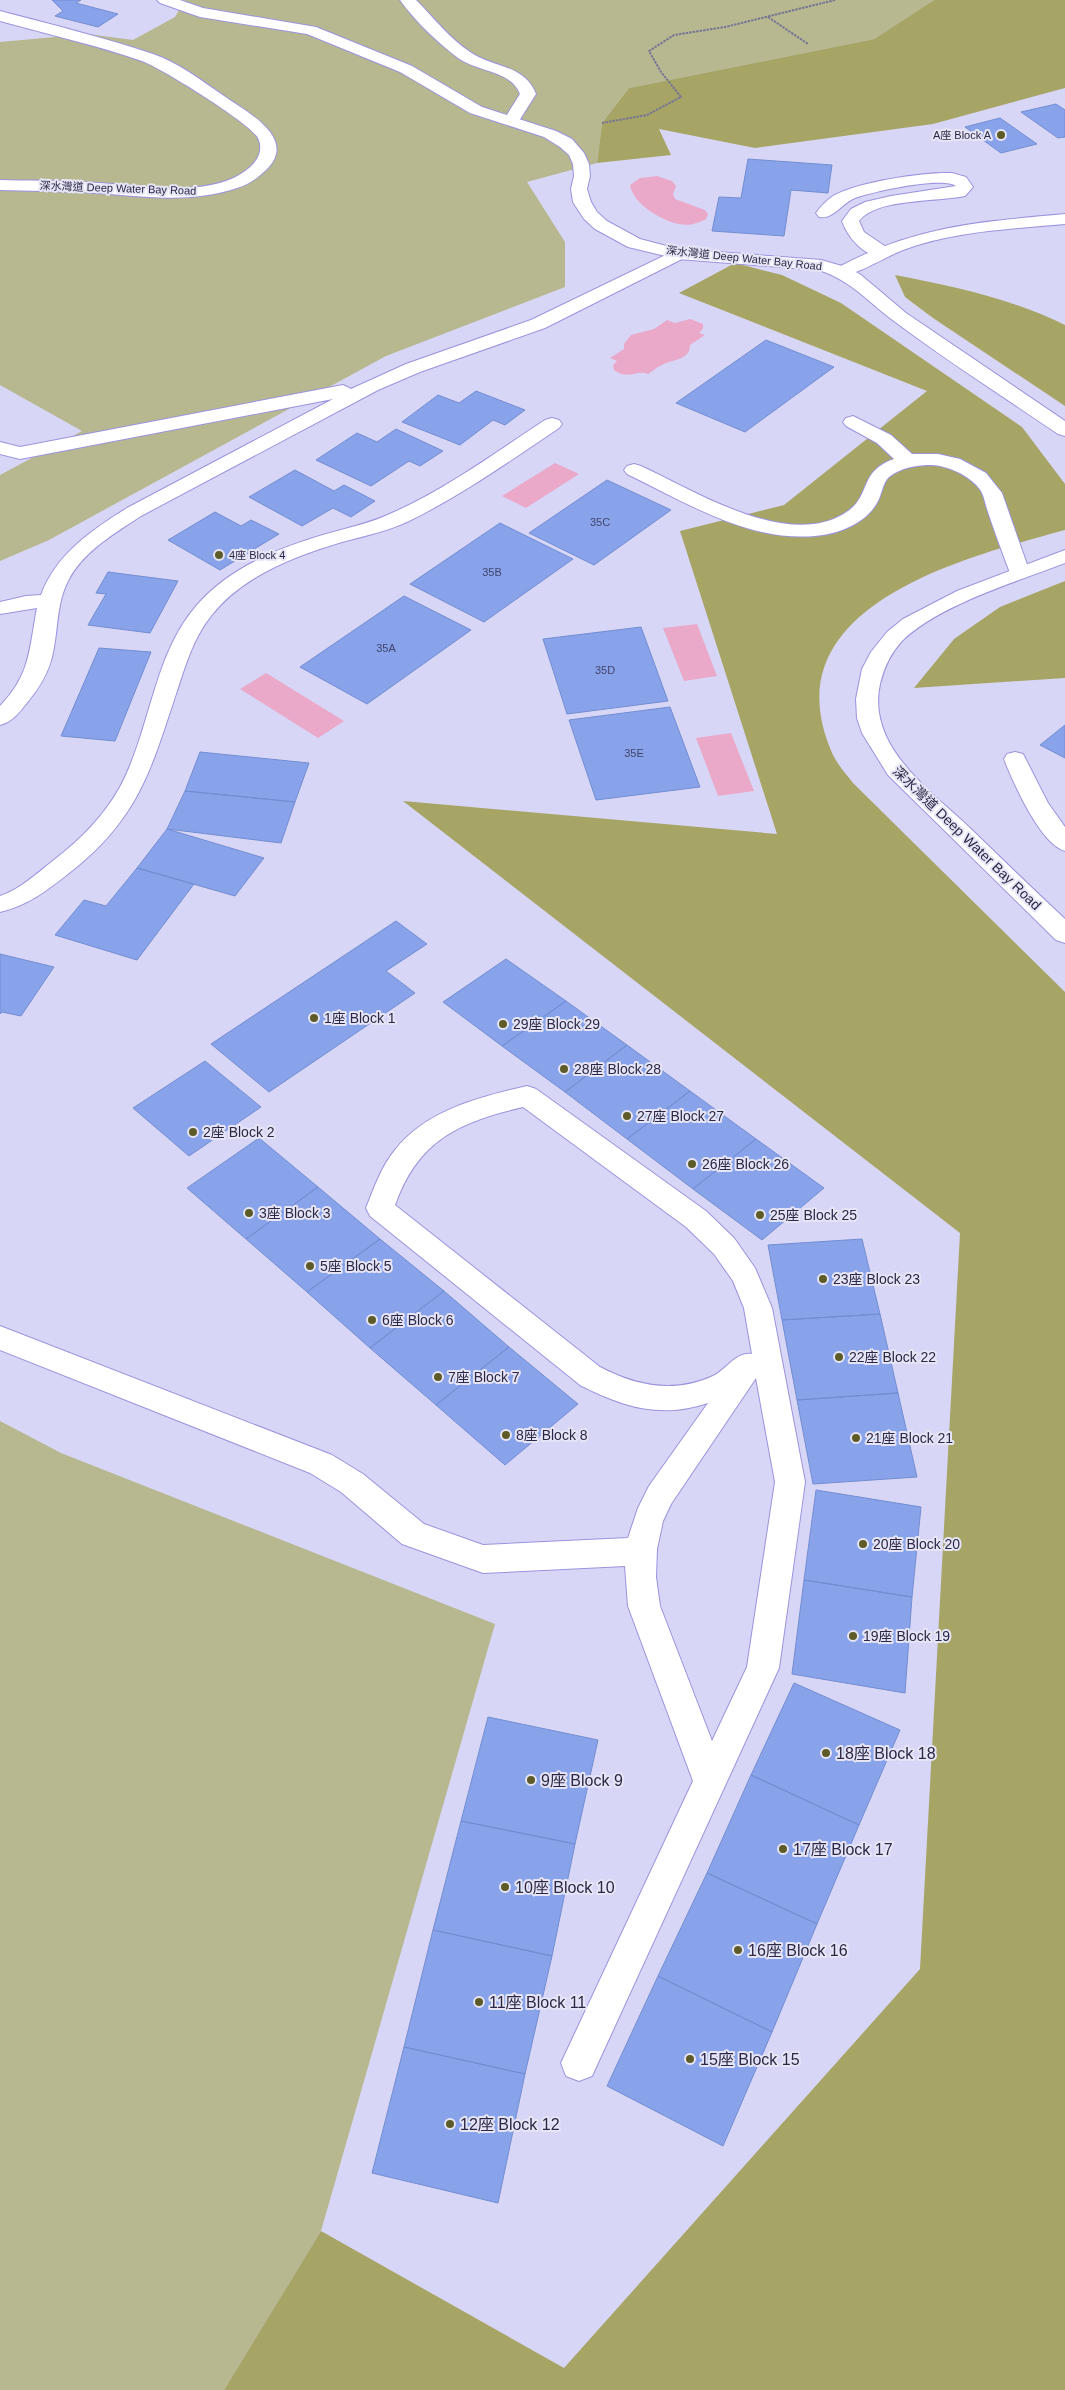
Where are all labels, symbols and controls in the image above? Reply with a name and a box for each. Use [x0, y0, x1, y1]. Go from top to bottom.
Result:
place label: A座 Block A [933, 129, 992, 141]
marker: A座 Block A [995, 129, 1007, 141]
street label: 深水灣道 Deep Water Bay Road [39, 179, 197, 197]
street label: 深水灣道 Deep Water Bay Road [665, 244, 823, 272]
house number: 35C [590, 516, 610, 528]
marker: 4座 Block 4 [213, 549, 225, 561]
place label: 4座 Block 4 [229, 549, 285, 561]
house number: 35B [482, 566, 502, 578]
house number: 35A [376, 642, 396, 654]
house number: 35D [595, 664, 615, 676]
house number: 35E [624, 747, 644, 759]
street label: 深水灣道 Deep Water Bay Road [890, 763, 1044, 913]
place label: 1座 Block 1 [324, 1010, 396, 1026]
marker: 1座 Block 1 [308, 1012, 320, 1024]
place label: 29座 Block 29 [513, 1016, 600, 1032]
marker: 29座 Block 29 [497, 1018, 509, 1030]
place label: 28座 Block 28 [574, 1061, 661, 1077]
marker: 28座 Block 28 [558, 1063, 570, 1075]
place label: 27座 Block 27 [637, 1108, 724, 1124]
marker: 27座 Block 27 [621, 1110, 633, 1122]
place label: 2座 Block 2 [203, 1124, 275, 1140]
marker: 2座 Block 2 [187, 1126, 199, 1138]
place label: 26座 Block 26 [702, 1156, 789, 1172]
marker: 26座 Block 26 [686, 1158, 698, 1170]
place label: 3座 Block 3 [259, 1205, 331, 1221]
marker: 3座 Block 3 [243, 1207, 255, 1219]
place label: 25座 Block 25 [770, 1207, 857, 1223]
marker: 25座 Block 25 [754, 1209, 766, 1221]
place label: 5座 Block 5 [320, 1258, 392, 1274]
marker: 5座 Block 5 [304, 1260, 316, 1272]
place label: 23座 Block 23 [833, 1271, 920, 1287]
marker: 23座 Block 23 [817, 1273, 829, 1285]
place label: 6座 Block 6 [382, 1312, 454, 1328]
marker: 6座 Block 6 [366, 1314, 378, 1326]
place label: 22座 Block 22 [849, 1349, 936, 1365]
marker: 22座 Block 22 [833, 1351, 845, 1363]
place label: 7座 Block 7 [448, 1369, 520, 1385]
marker: 7座 Block 7 [432, 1371, 444, 1383]
place label: 8座 Block 8 [516, 1427, 588, 1443]
marker: 8座 Block 8 [500, 1429, 512, 1441]
place label: 21座 Block 21 [866, 1430, 953, 1446]
marker: 21座 Block 21 [850, 1432, 862, 1444]
place label: 20座 Block 20 [873, 1536, 960, 1552]
marker: 20座 Block 20 [857, 1538, 869, 1550]
place label: 19座 Block 19 [863, 1628, 950, 1644]
marker: 19座 Block 19 [847, 1630, 859, 1642]
place label: 18座 Block 18 [836, 1745, 936, 1762]
marker: 18座 Block 18 [820, 1747, 832, 1759]
place label: 9座 Block 9 [541, 1772, 623, 1789]
marker: 9座 Block 9 [525, 1774, 537, 1786]
place label: 17座 Block 17 [793, 1841, 893, 1858]
marker: 17座 Block 17 [777, 1843, 789, 1855]
place label: 10座 Block 10 [515, 1879, 615, 1896]
marker: 10座 Block 10 [499, 1881, 511, 1893]
place label: 16座 Block 16 [748, 1942, 848, 1959]
marker: 16座 Block 16 [732, 1944, 744, 1956]
place label: 11座 Block 11 [489, 1994, 586, 2011]
marker: 11座 Block 11 [473, 1996, 485, 2008]
place label: 15座 Block 15 [700, 2051, 800, 2068]
marker: 15座 Block 15 [684, 2053, 696, 2065]
place label: 12座 Block 12 [460, 2116, 560, 2133]
marker: 12座 Block 12 [444, 2118, 456, 2130]

